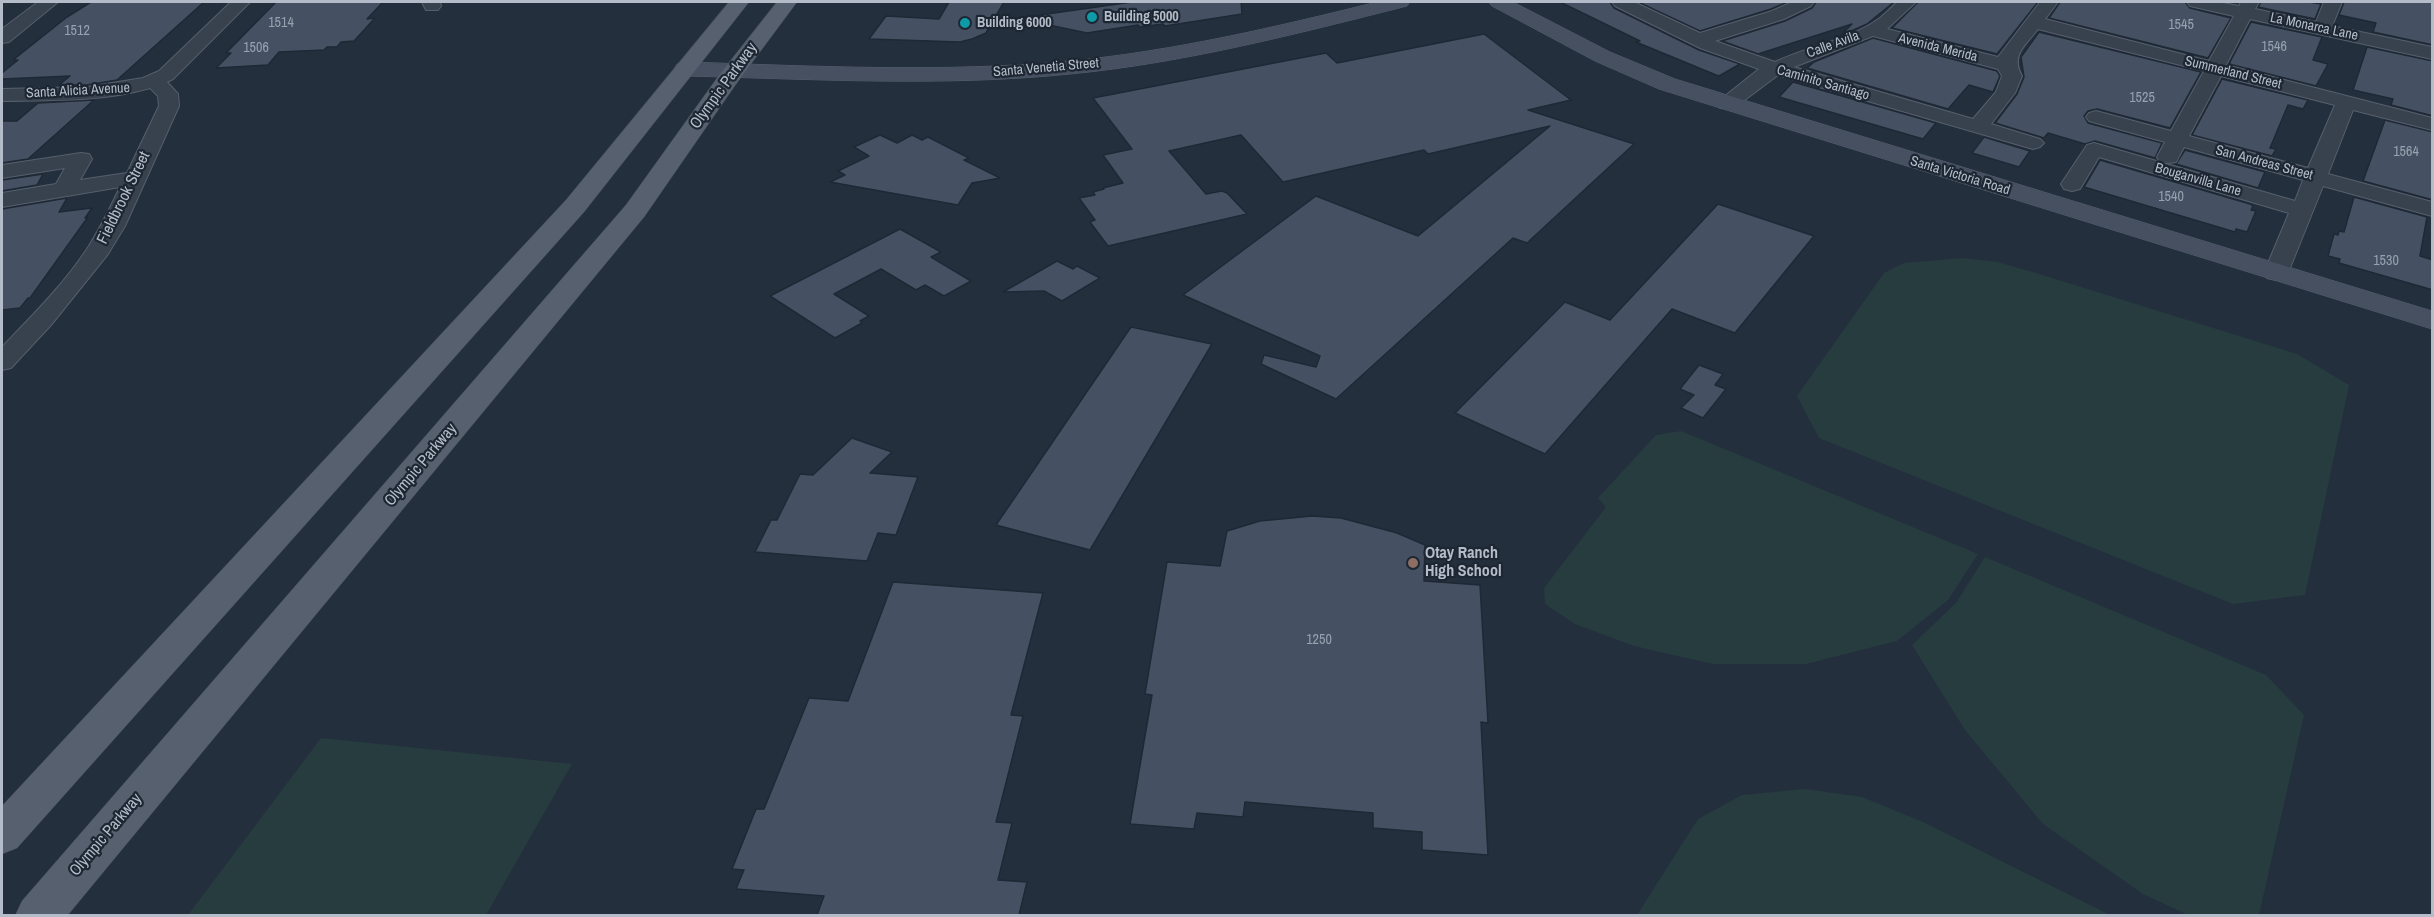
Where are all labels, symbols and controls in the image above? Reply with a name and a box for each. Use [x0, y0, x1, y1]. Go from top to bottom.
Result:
place label: Building 5000 [1104, 9, 1179, 25]
street label: La Monarca Lane [2269, 9, 2359, 45]
marker: Building 5000 [1085, 10, 1099, 24]
house number: 1514 [268, 15, 294, 31]
place label: Building 6000 [977, 15, 1052, 31]
marker: Building 6000 [958, 16, 972, 30]
house number: 1545 [2168, 17, 2194, 33]
house number: 1512 [64, 23, 90, 39]
street label: Calle Avila [1804, 28, 1862, 62]
street label: Avenida Merida [1897, 30, 1979, 66]
street label: Olympic Parkway [686, 39, 762, 133]
house number: 1546 [2261, 39, 2287, 55]
house number: 1506 [243, 40, 269, 56]
street label: Summerland Street [2183, 53, 2283, 93]
street label: Santa Venetia Street [992, 55, 1100, 81]
street label: Caminito Santiago [1775, 62, 1871, 104]
street label: Santa Alicia Avenue [26, 80, 130, 102]
house number: 1525 [2129, 90, 2155, 106]
street label: San Andreas Street [2213, 142, 2315, 184]
house number: 1564 [2393, 144, 2419, 160]
street label: Fieldbrook Street [93, 149, 155, 247]
street label: Santa Victoria Road [1908, 153, 2012, 199]
street label: Bouganvilla Lane [2153, 160, 2243, 200]
house number: 1540 [2158, 189, 2184, 205]
house number: 1530 [2373, 253, 2399, 269]
street label: Olympic Parkway [381, 420, 461, 510]
place label: Otay Ranch High School [1425, 544, 1502, 582]
marker: Otay Ranch High School [1406, 556, 1420, 570]
house number: 1250 [1306, 632, 1332, 648]
street label: Olympic Parkway [66, 790, 146, 880]

